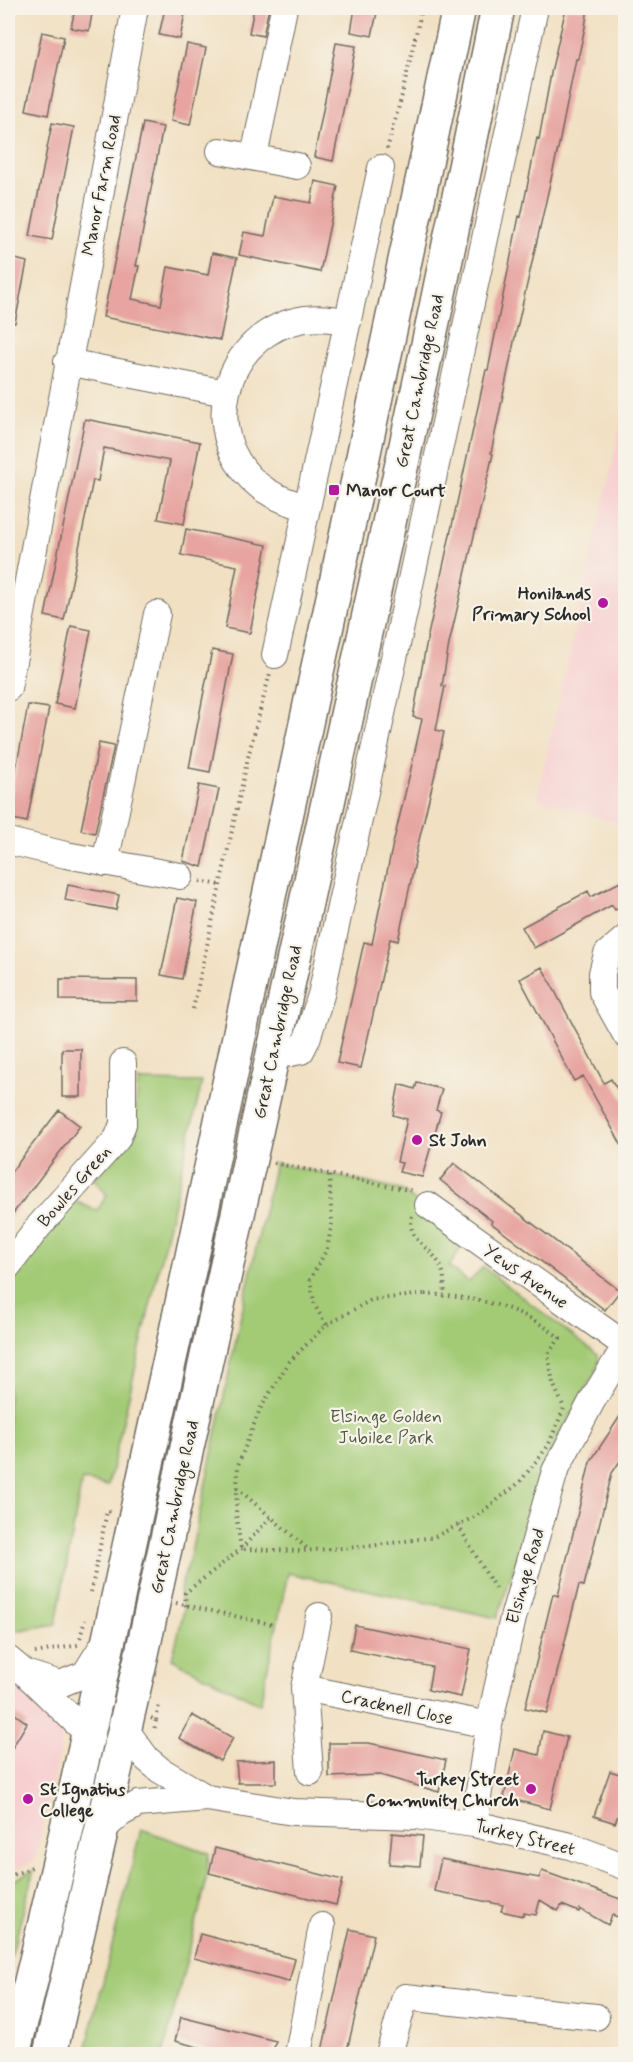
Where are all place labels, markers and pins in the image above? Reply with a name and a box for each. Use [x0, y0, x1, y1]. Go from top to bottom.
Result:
place label: Manor Court [346, 479, 446, 503]
marker: Manor Court [327, 483, 341, 497]
place label: Honilands Primary School [472, 582, 591, 627]
marker: Honilands Primary School [596, 596, 610, 610]
place label: St John [429, 1129, 487, 1153]
marker: St John [410, 1133, 424, 1147]
place label: Turkey Street Community Church [366, 1768, 519, 1813]
place label: St Ignatius College [40, 1778, 126, 1823]
marker: Turkey Street Community Church [524, 1782, 538, 1796]
marker: St Ignatius College [21, 1792, 35, 1806]

